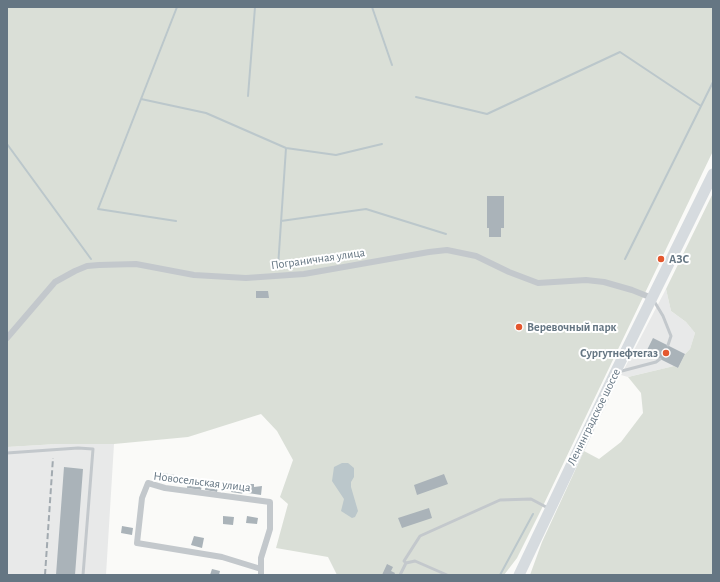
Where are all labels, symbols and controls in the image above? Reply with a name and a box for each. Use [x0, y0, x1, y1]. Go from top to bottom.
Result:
street label: Пограничная улица [270, 245, 366, 273]
place label: АЗС [669, 252, 689, 266]
marker: АЗС [656, 254, 666, 264]
place label: Веревочный парк [527, 320, 617, 334]
marker: Веревочный парк [514, 322, 524, 332]
place label: Сургутнефтегаз [580, 346, 658, 360]
marker: Сургутнефтегаз [661, 348, 671, 358]
street label: Ленинградское шоссе [564, 366, 624, 468]
street label: Новосельская улица [153, 469, 251, 495]

